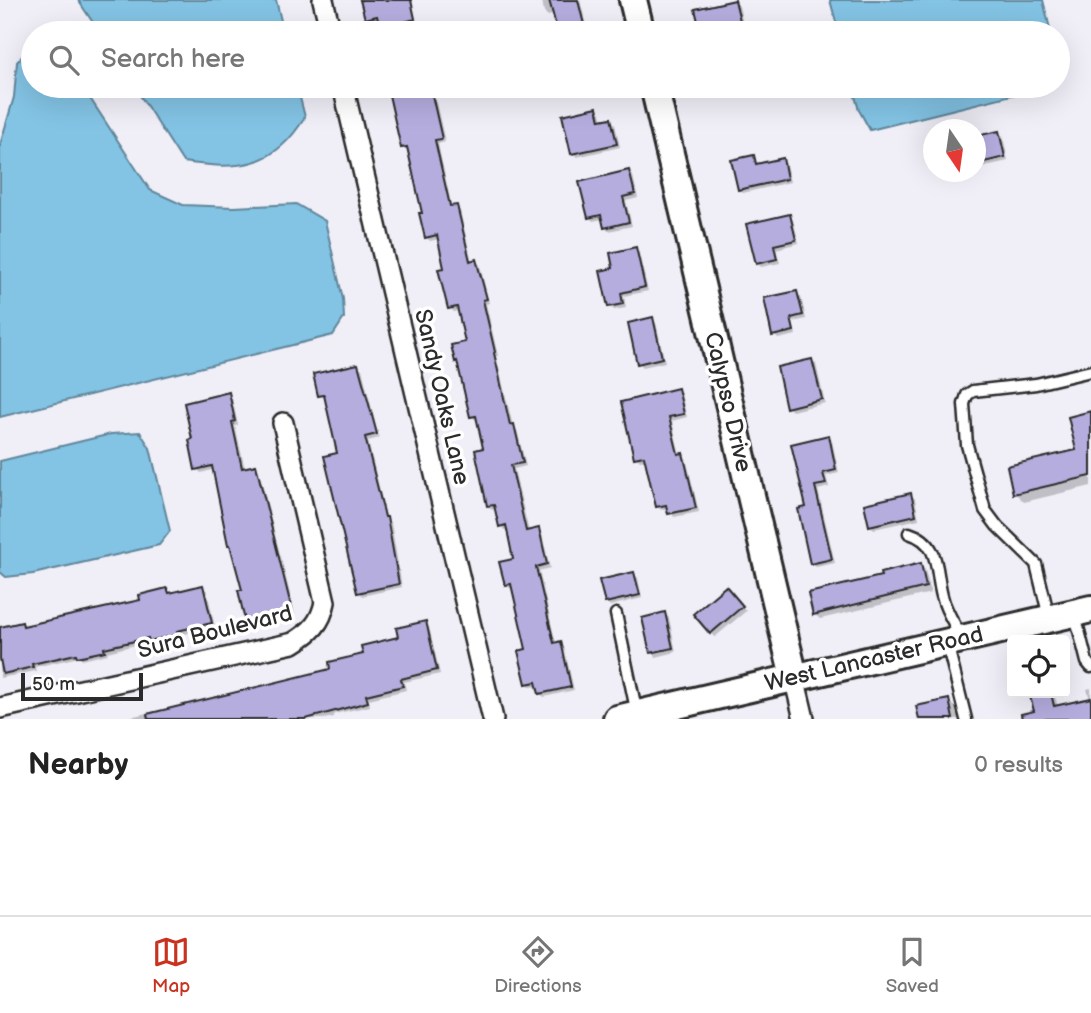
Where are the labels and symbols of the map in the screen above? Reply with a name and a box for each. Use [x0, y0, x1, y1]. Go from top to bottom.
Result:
north arrow [923, 119, 986, 182]
street label: Sandy Oaks Lane [408, 306, 476, 488]
street label: Calypso Drive [698, 329, 758, 475]
street label: Sura Boulevard [135, 599, 295, 665]
street label: West Lancaster Road [762, 620, 986, 698]
scale bar [21, 670, 144, 702]

